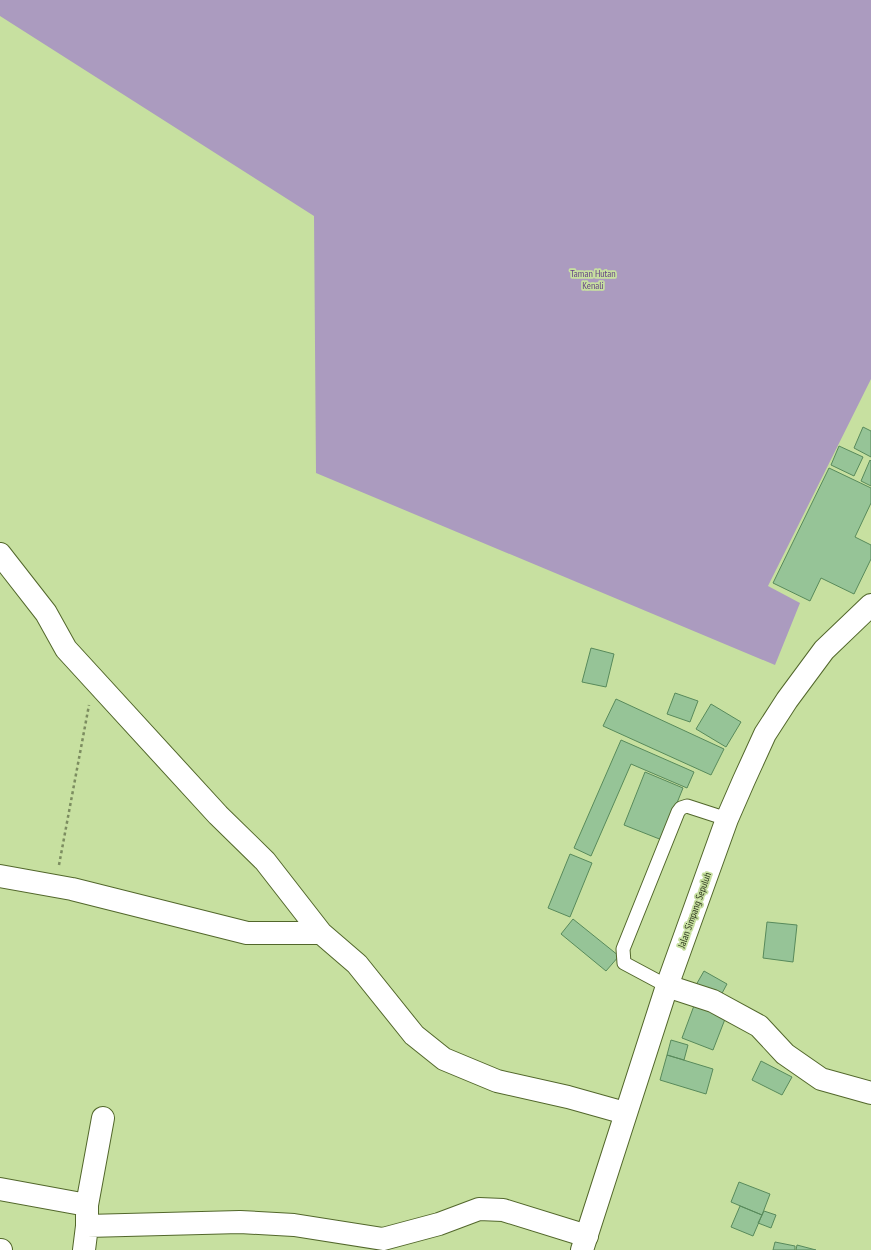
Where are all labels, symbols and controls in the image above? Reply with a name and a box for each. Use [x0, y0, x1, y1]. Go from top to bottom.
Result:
park label: Taman Hutan Kenali [570, 267, 616, 292]
street label: Jalan Simpang Sepuluh [674, 871, 714, 951]

